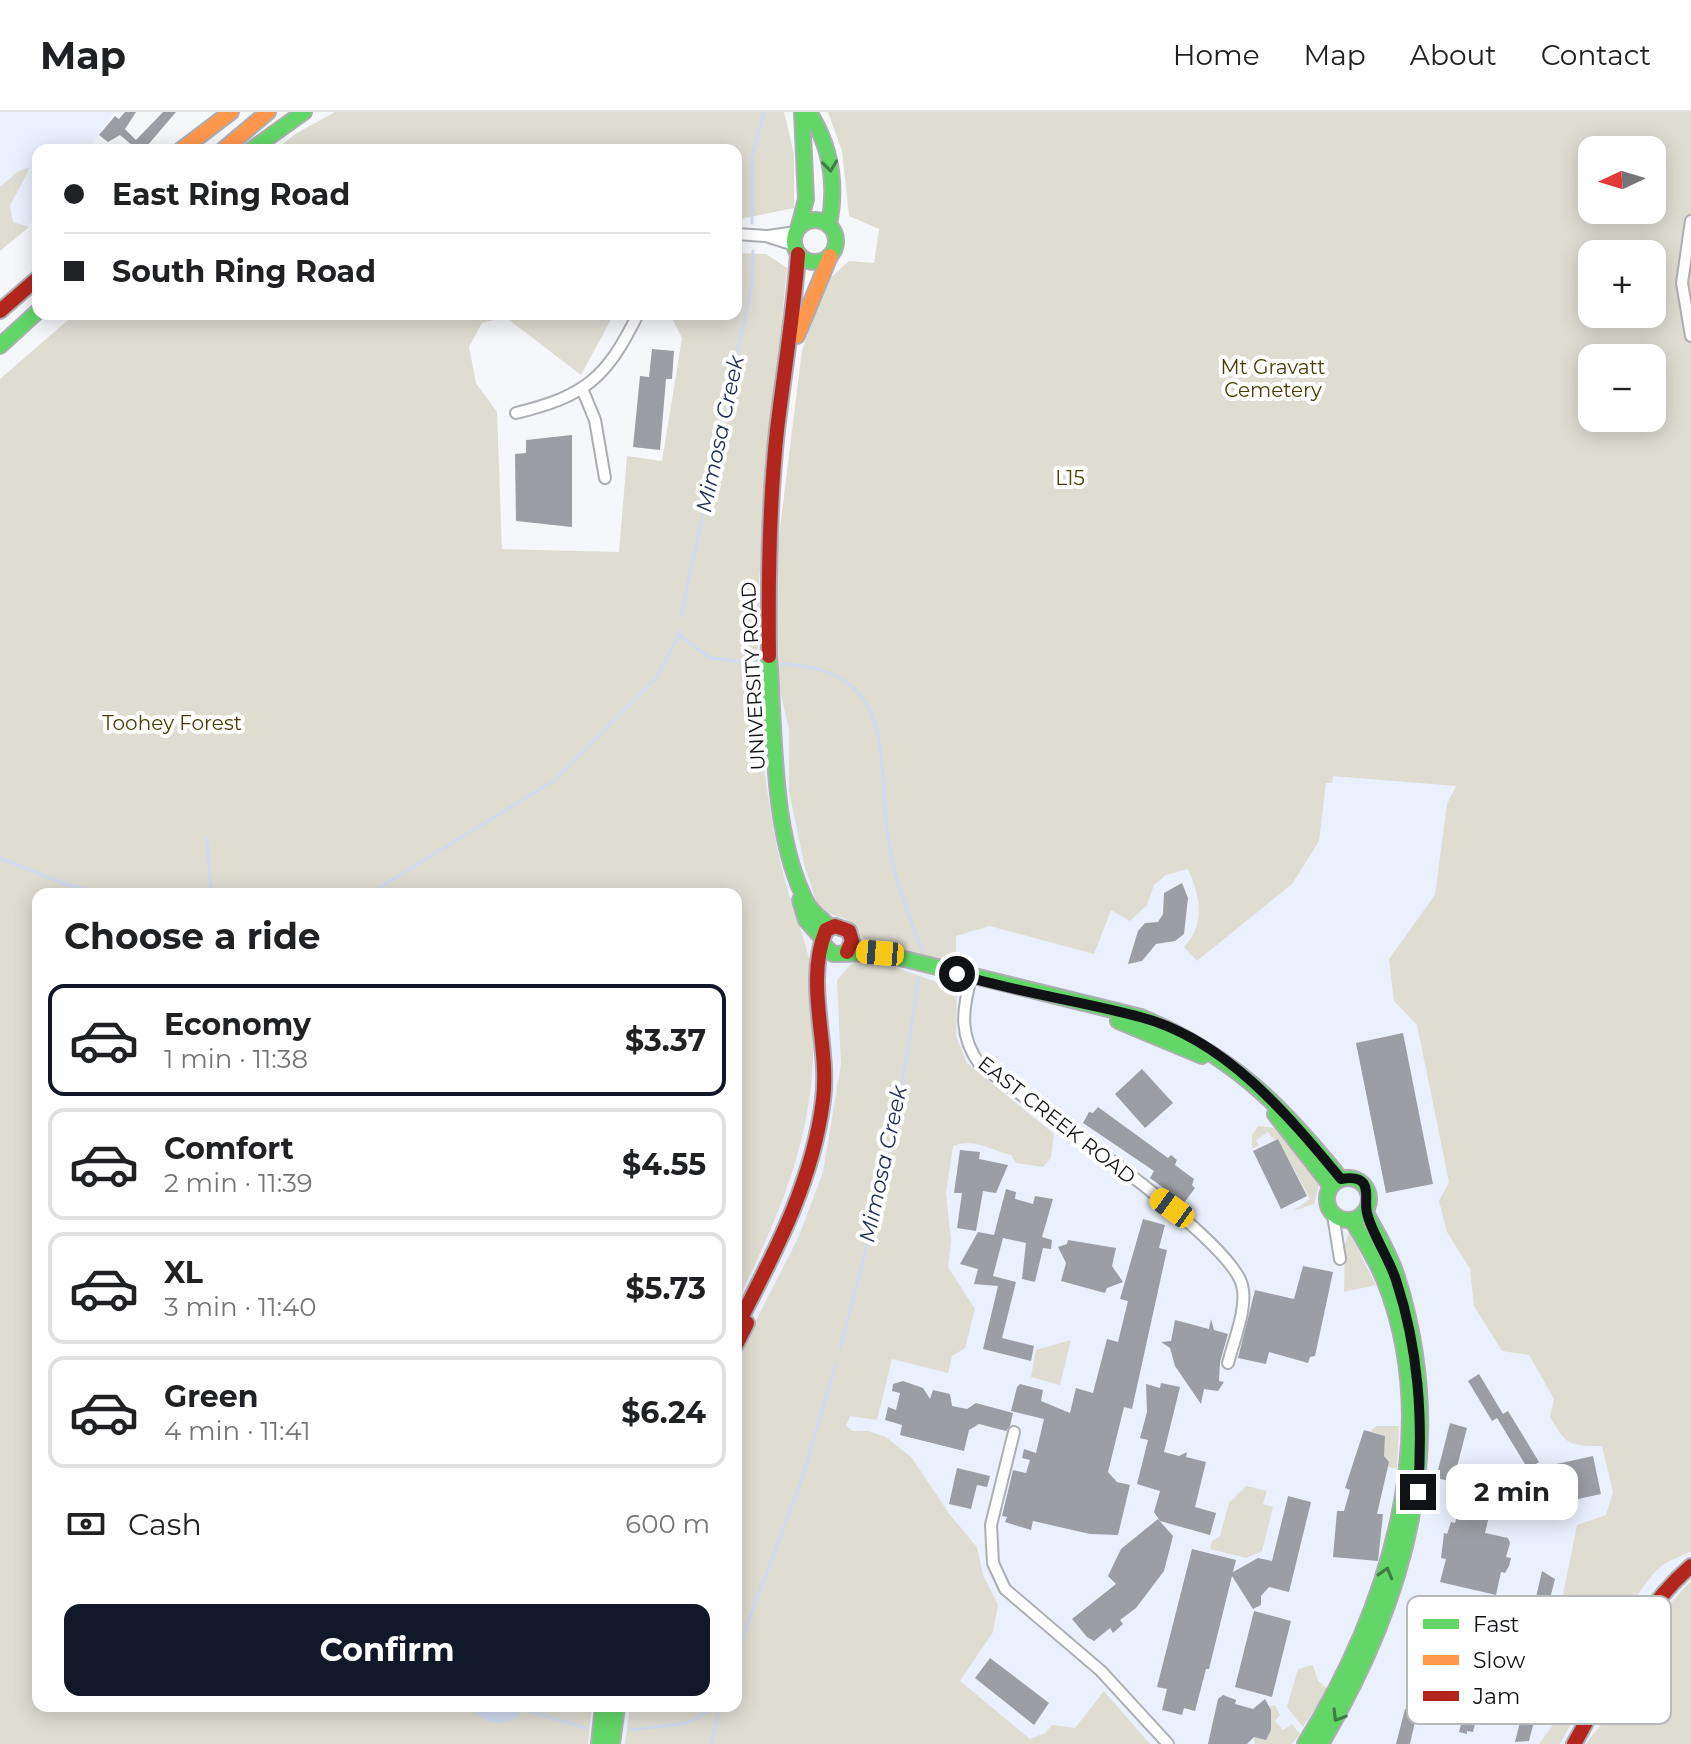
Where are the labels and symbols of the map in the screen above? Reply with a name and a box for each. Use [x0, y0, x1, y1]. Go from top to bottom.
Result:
north arrow [1578, 136, 1666, 224]
one-way arrow [821, 159, 838, 173]
water label: Mimosa Creek [690, 352, 750, 515]
park label: Mt Gravatt Cemetery [1221, 355, 1325, 402]
park label: L15 [1055, 466, 1085, 490]
street label: UNIVERSITY ROAD [736, 581, 770, 771]
park label: Toohey Forest [102, 711, 242, 735]
car [855, 939, 905, 967]
route start [939, 956, 975, 992]
street label: EAST CREEK ROAD [973, 1051, 1141, 1189]
water label: Mimosa Creek [853, 1082, 913, 1245]
car [1146, 1184, 1198, 1232]
callout: 2 min [1446, 1464, 1578, 1520]
route end [1400, 1474, 1436, 1510]
one-way arrow [1377, 1567, 1393, 1581]
legend [1407, 1596, 1671, 1724]
text: Fast [1473, 1611, 1519, 1638]
text: Slow [1473, 1647, 1526, 1674]
text: Jam [1472, 1683, 1520, 1710]
one-way arrow [1333, 1707, 1348, 1722]

